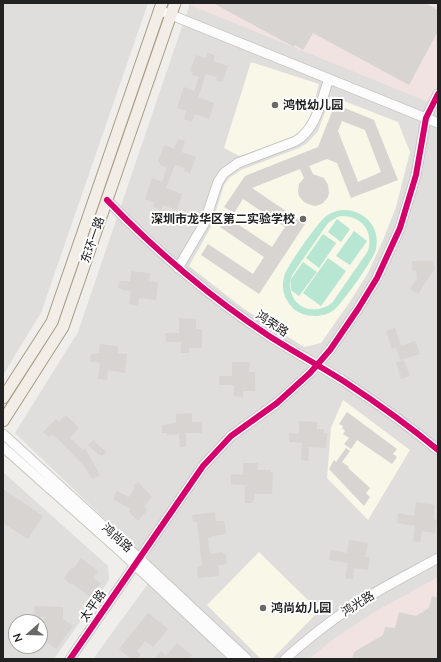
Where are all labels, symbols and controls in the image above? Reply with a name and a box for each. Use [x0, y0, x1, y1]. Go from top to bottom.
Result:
place label: 鸿悦幼儿园 [283, 98, 343, 112]
marker: 鸿悦幼儿园 [270, 100, 280, 110]
place label: 深圳市龙华区第二实验学校 [151, 212, 295, 226]
marker: 深圳市龙华区第二实验学校 [298, 214, 308, 224]
street label: 东环一路 [78, 215, 108, 265]
street label: 鸿荣路 [253, 308, 291, 340]
street label: 鸿尚路 [99, 521, 135, 555]
street label: 太平路 [77, 587, 109, 625]
street label: 鸿光路 [339, 588, 377, 620]
place label: 鸿尚幼儿园 [271, 601, 331, 615]
marker: 鸿尚幼儿园 [258, 603, 268, 613]
north arrow [8, 614, 48, 654]
text: N [10, 631, 26, 644]

